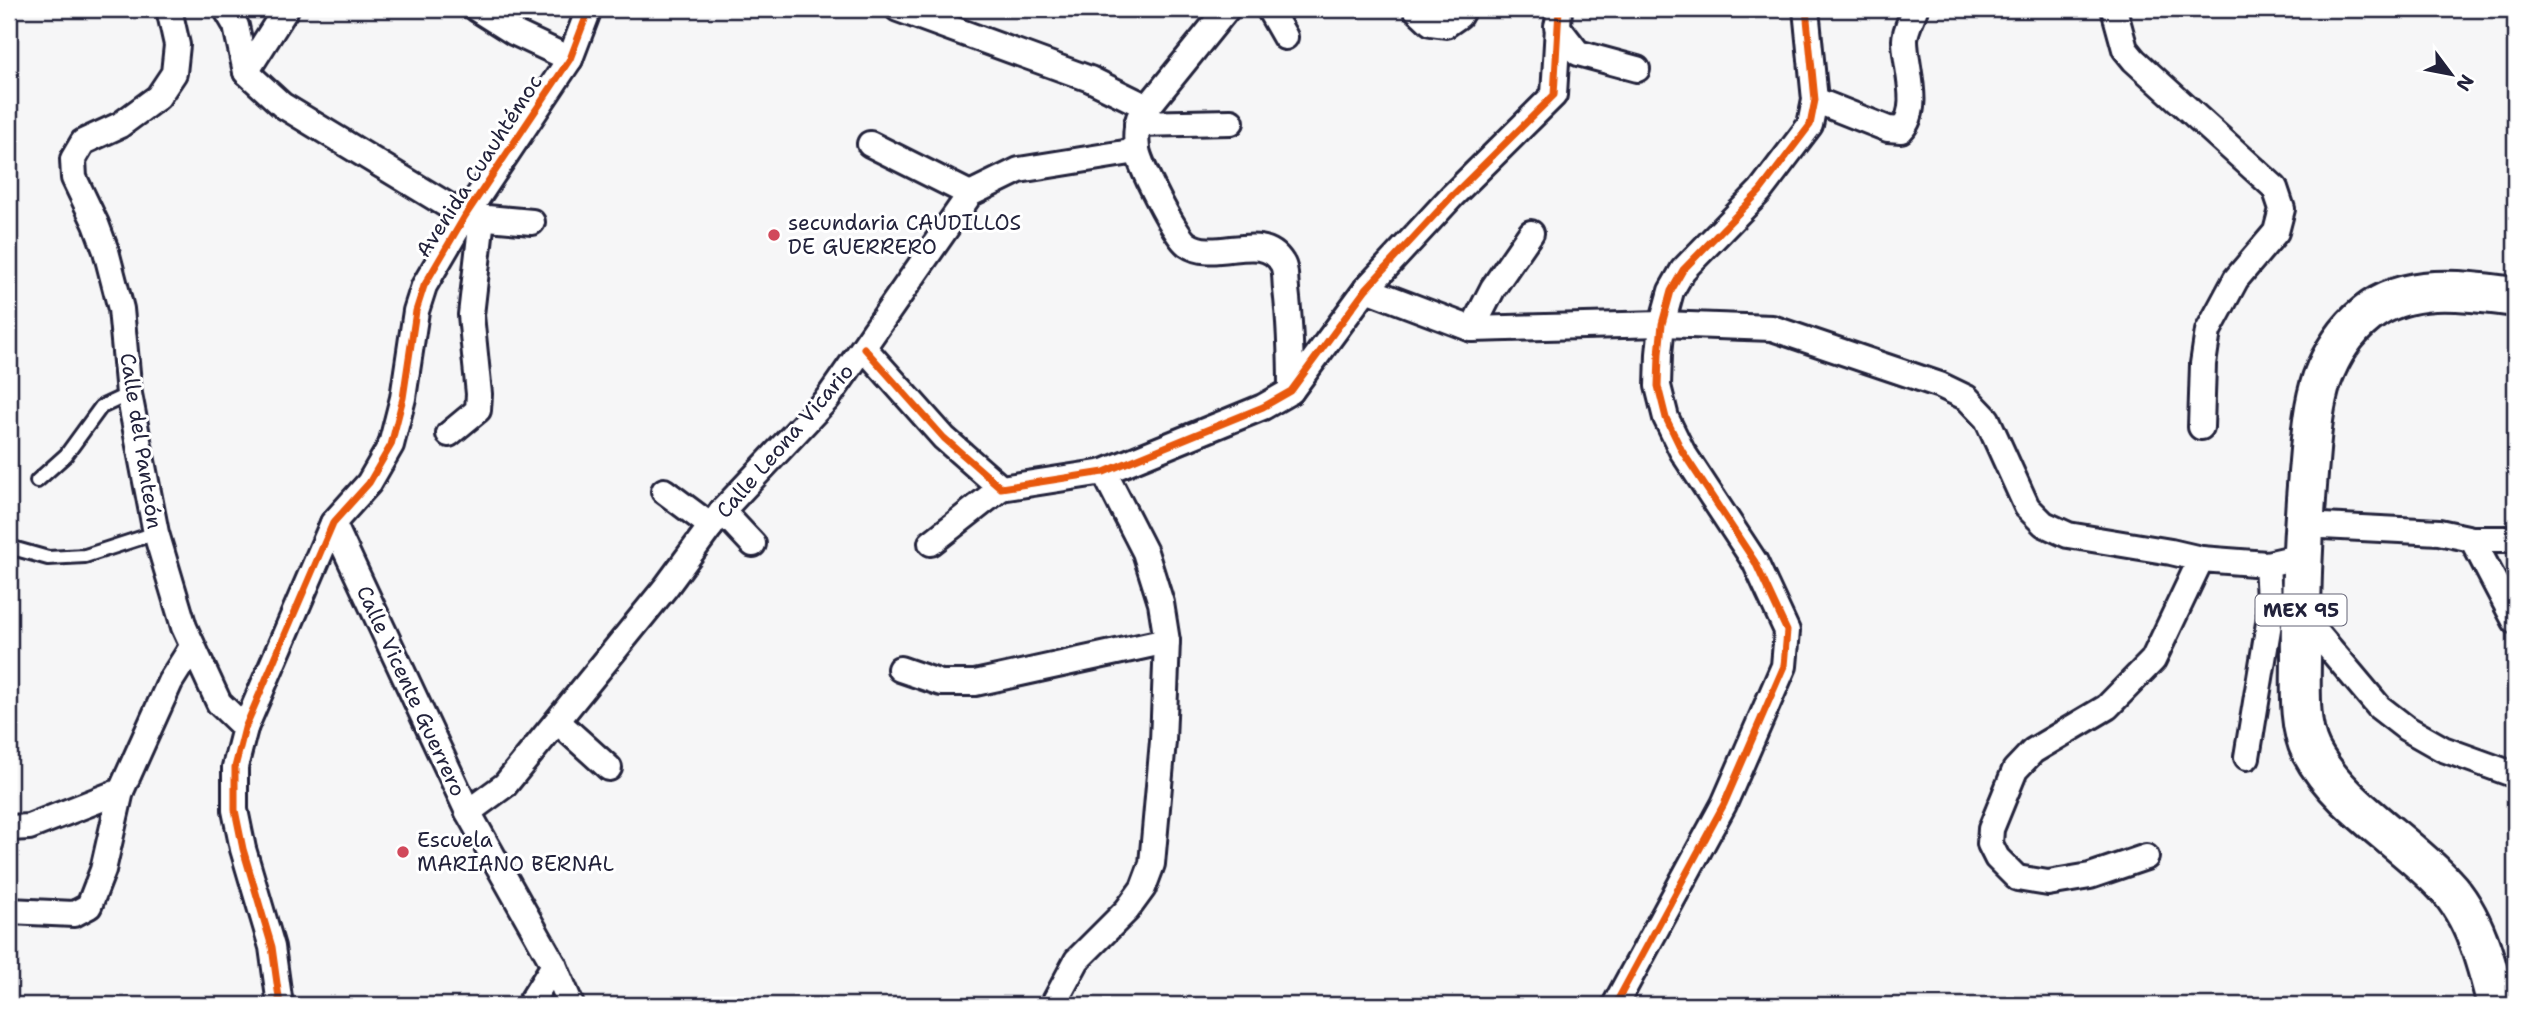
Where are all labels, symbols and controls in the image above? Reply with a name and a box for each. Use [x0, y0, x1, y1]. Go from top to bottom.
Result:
north arrow [2416, 38, 2486, 108]
street label: Avenida Cuauhtémoc [409, 69, 549, 263]
text: N [2450, 70, 2480, 96]
place label: secundaria CAUDILLOS DE GUERRERO [788, 209, 1021, 261]
marker: secundaria CAUDILLOS DE GUERRERO [766, 227, 782, 243]
street label: Calle del Panteón [113, 351, 169, 531]
street label: Calle Leona Vicario [710, 358, 860, 524]
street label: Calle Vicente Guerrero [350, 581, 472, 801]
road number: MEX 95 [2256, 594, 2346, 625]
place label: Escuela MARIANO BERNAL [417, 826, 615, 878]
marker: Escuela MARIANO BERNAL [395, 844, 411, 860]

